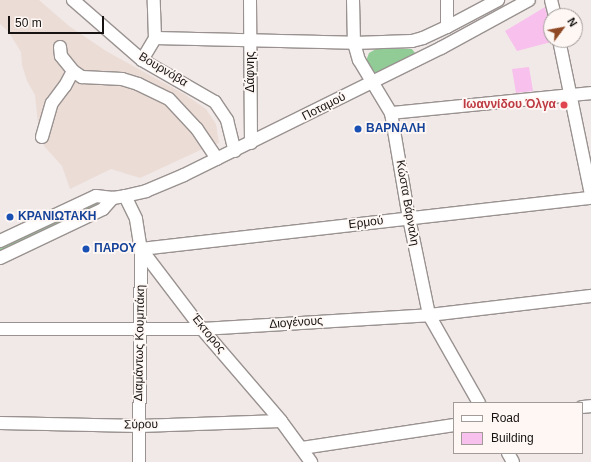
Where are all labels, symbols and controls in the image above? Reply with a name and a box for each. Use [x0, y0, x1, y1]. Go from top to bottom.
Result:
scale bar [10, 8, 106, 34]
north arrow [543, 8, 583, 48]
text: 50 m [15, 16, 42, 30]
text: N [565, 16, 580, 29]
street label: Βουρνόβα [136, 50, 190, 90]
street label: Δάφνης [244, 51, 258, 93]
street label: Ποταμού [300, 90, 348, 124]
place label: Ιωαννίδου Όλγα [463, 98, 556, 112]
marker: Ιωαννίδου Όλγα [559, 100, 569, 110]
place label: ΒΑΡΝΑΛΗ [366, 122, 425, 136]
marker: ΒΑΡΝΑΛΗ [353, 124, 363, 134]
street label: Κώστα Βάρναλη [392, 159, 422, 247]
place label: ΚΡΑΝΙΩΤΑΚΗ [18, 210, 97, 224]
marker: ΚΡΑΝΙΩΤΑΚΗ [5, 212, 15, 222]
street label: Ερμού [348, 214, 384, 232]
place label: ΠΑΡΟΥ [94, 242, 136, 256]
marker: ΠΑΡΟΥ [81, 244, 91, 254]
street label: Διαμάντως Κουμπάκη [132, 285, 148, 401]
street label: Έκτορος [188, 312, 228, 356]
street label: Διογένους [269, 314, 323, 332]
legend [453, 402, 583, 454]
text: Road [491, 411, 520, 425]
street label: Σύρου [124, 418, 158, 432]
text: Building [491, 431, 534, 445]

